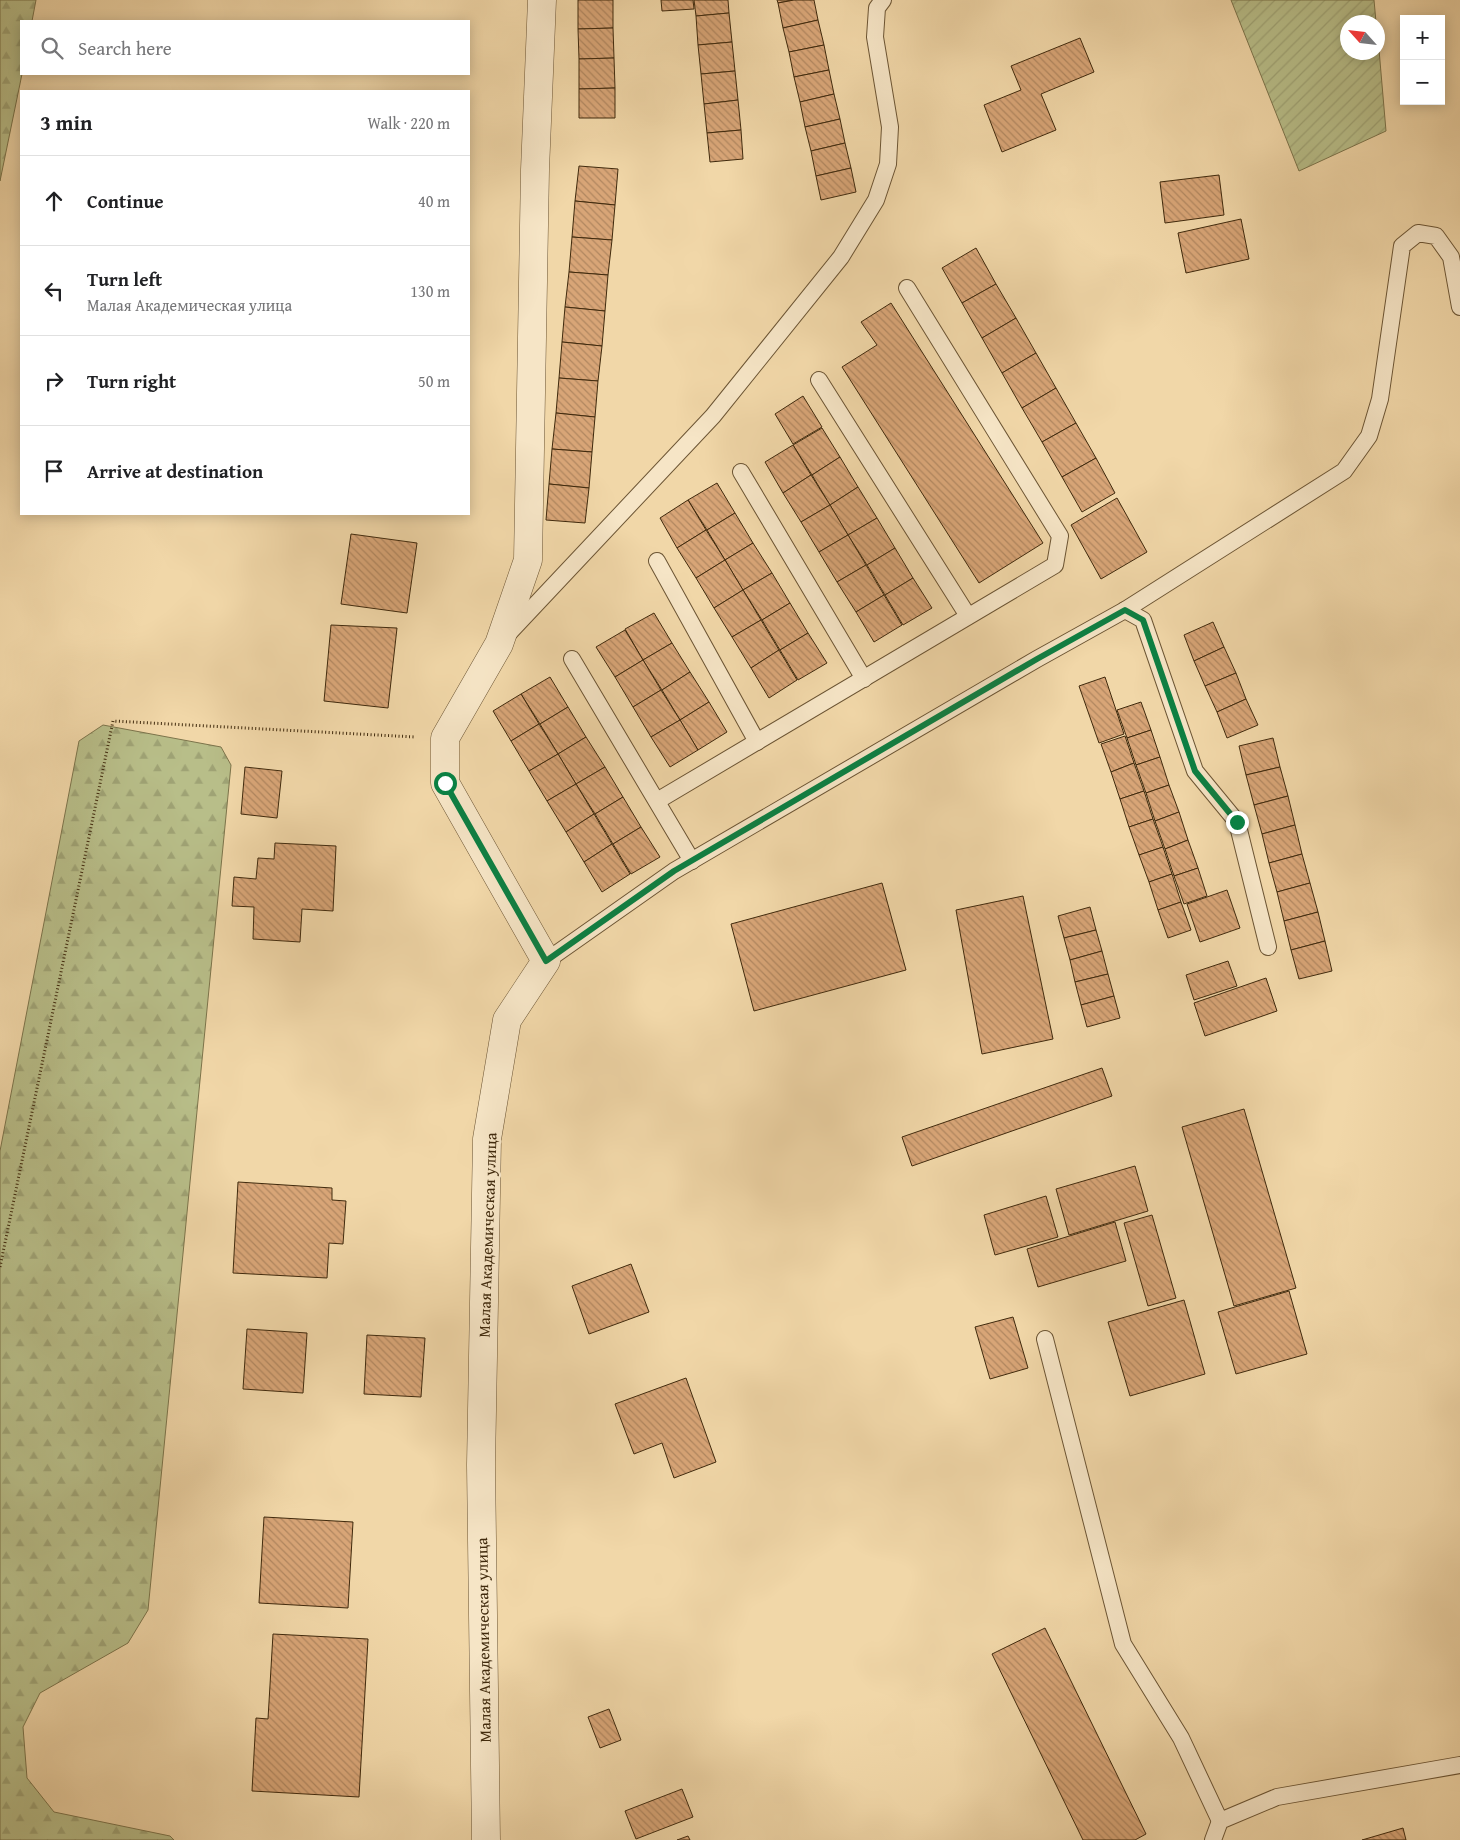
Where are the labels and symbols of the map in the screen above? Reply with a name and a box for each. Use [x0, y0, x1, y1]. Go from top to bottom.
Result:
north arrow [1340, 15, 1385, 60]
route start [434, 772, 457, 795]
route end [1226, 811, 1249, 834]
street label: Малая Академическая улица [471, 1132, 503, 1338]
street label: Малая Академическая улица [469, 1537, 497, 1743]

